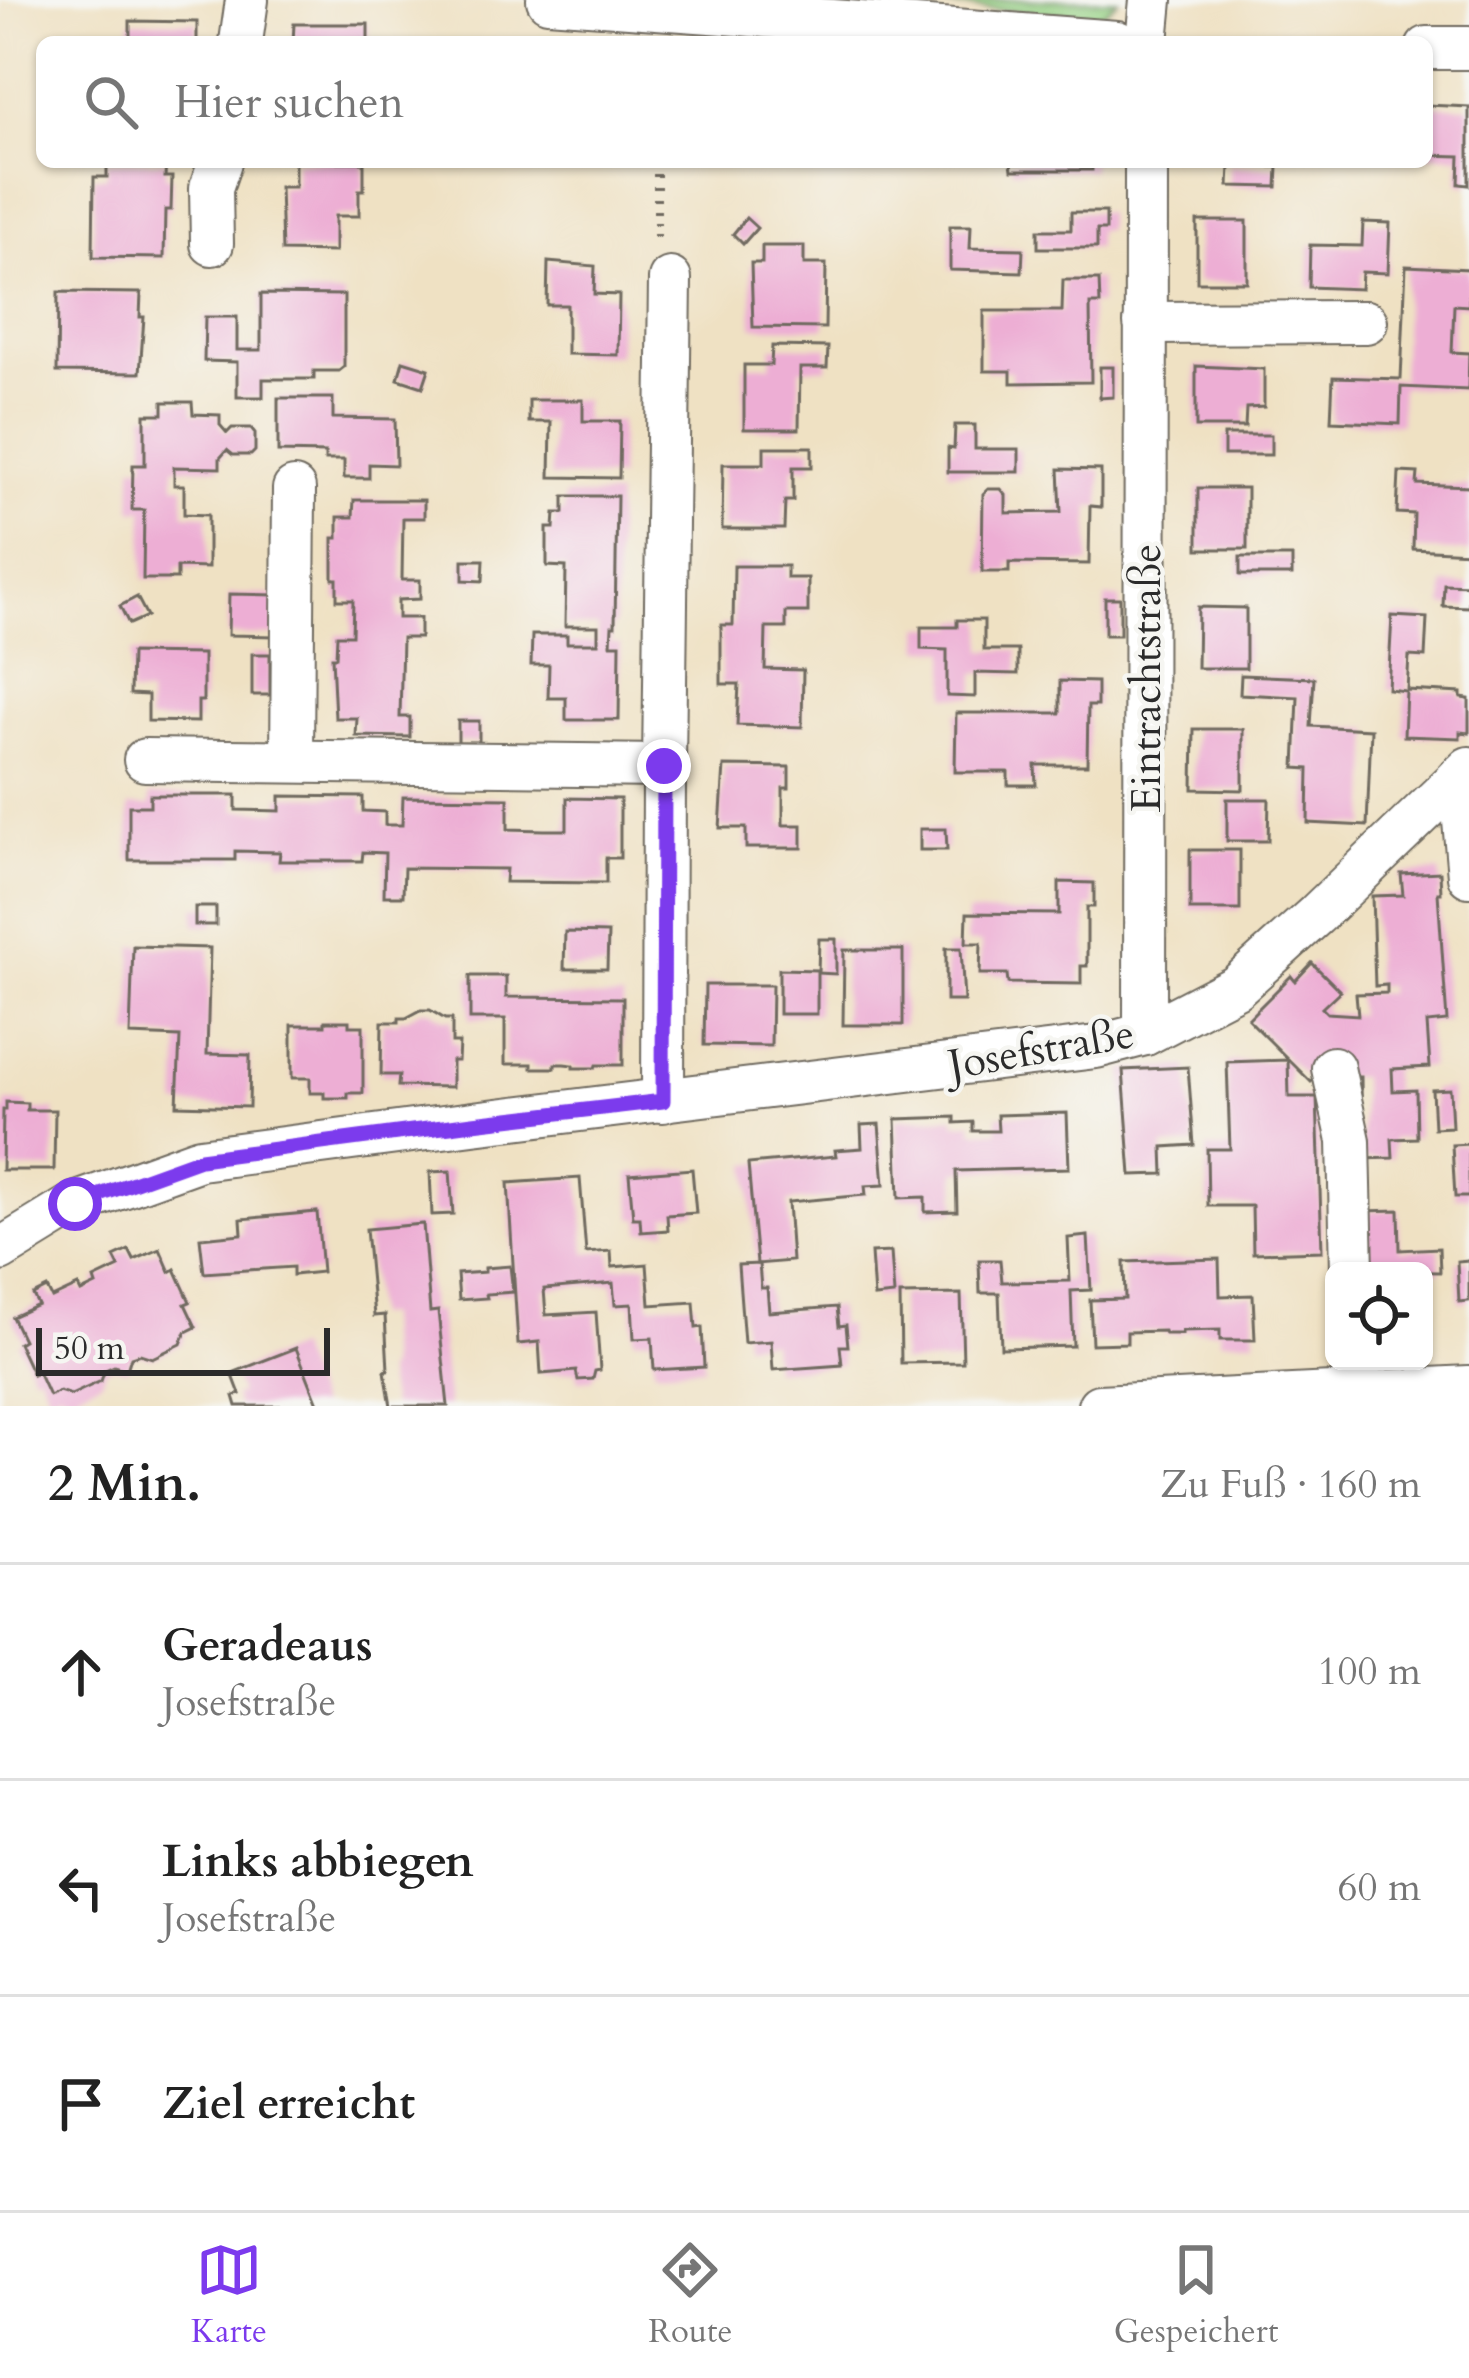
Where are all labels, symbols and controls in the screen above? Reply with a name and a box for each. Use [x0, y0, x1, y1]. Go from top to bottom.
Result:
search box [36, 36, 1433, 168]
icon: search [78, 69, 144, 135]
text: Hier suchen [174, 72, 404, 133]
street label: Eintrachtstraße [1118, 544, 1175, 812]
route end [637, 739, 691, 793]
street label: Josefstraße [938, 1005, 1139, 1095]
route start [48, 1177, 102, 1231]
map controls [1325, 1262, 1433, 1370]
button: locate [1325, 1262, 1433, 1370]
scale bar [36, 1322, 330, 1375]
text: 50 m [54, 1326, 125, 1371]
text: 2 Min. [48, 1449, 201, 1519]
text: Zu Fuß · 160 m [1160, 1458, 1421, 1511]
text: Geradeaus [162, 1615, 373, 1676]
icon: ahead [48, 1639, 114, 1705]
text: 100 m [1318, 1645, 1421, 1698]
text: Josefstraße [162, 1676, 336, 1729]
text: Links abbiegen [162, 1831, 474, 1892]
icon: left [48, 1855, 114, 1921]
text: 60 m [1338, 1861, 1421, 1914]
text: Josefstraße [162, 1892, 336, 1945]
icon: arrive [48, 2071, 114, 2137]
text: Ziel erreicht [162, 2073, 415, 2134]
tab: Karte [191, 2237, 267, 2354]
tab: Route [648, 2237, 732, 2354]
tab: Gespeichert [1114, 2237, 1278, 2354]

